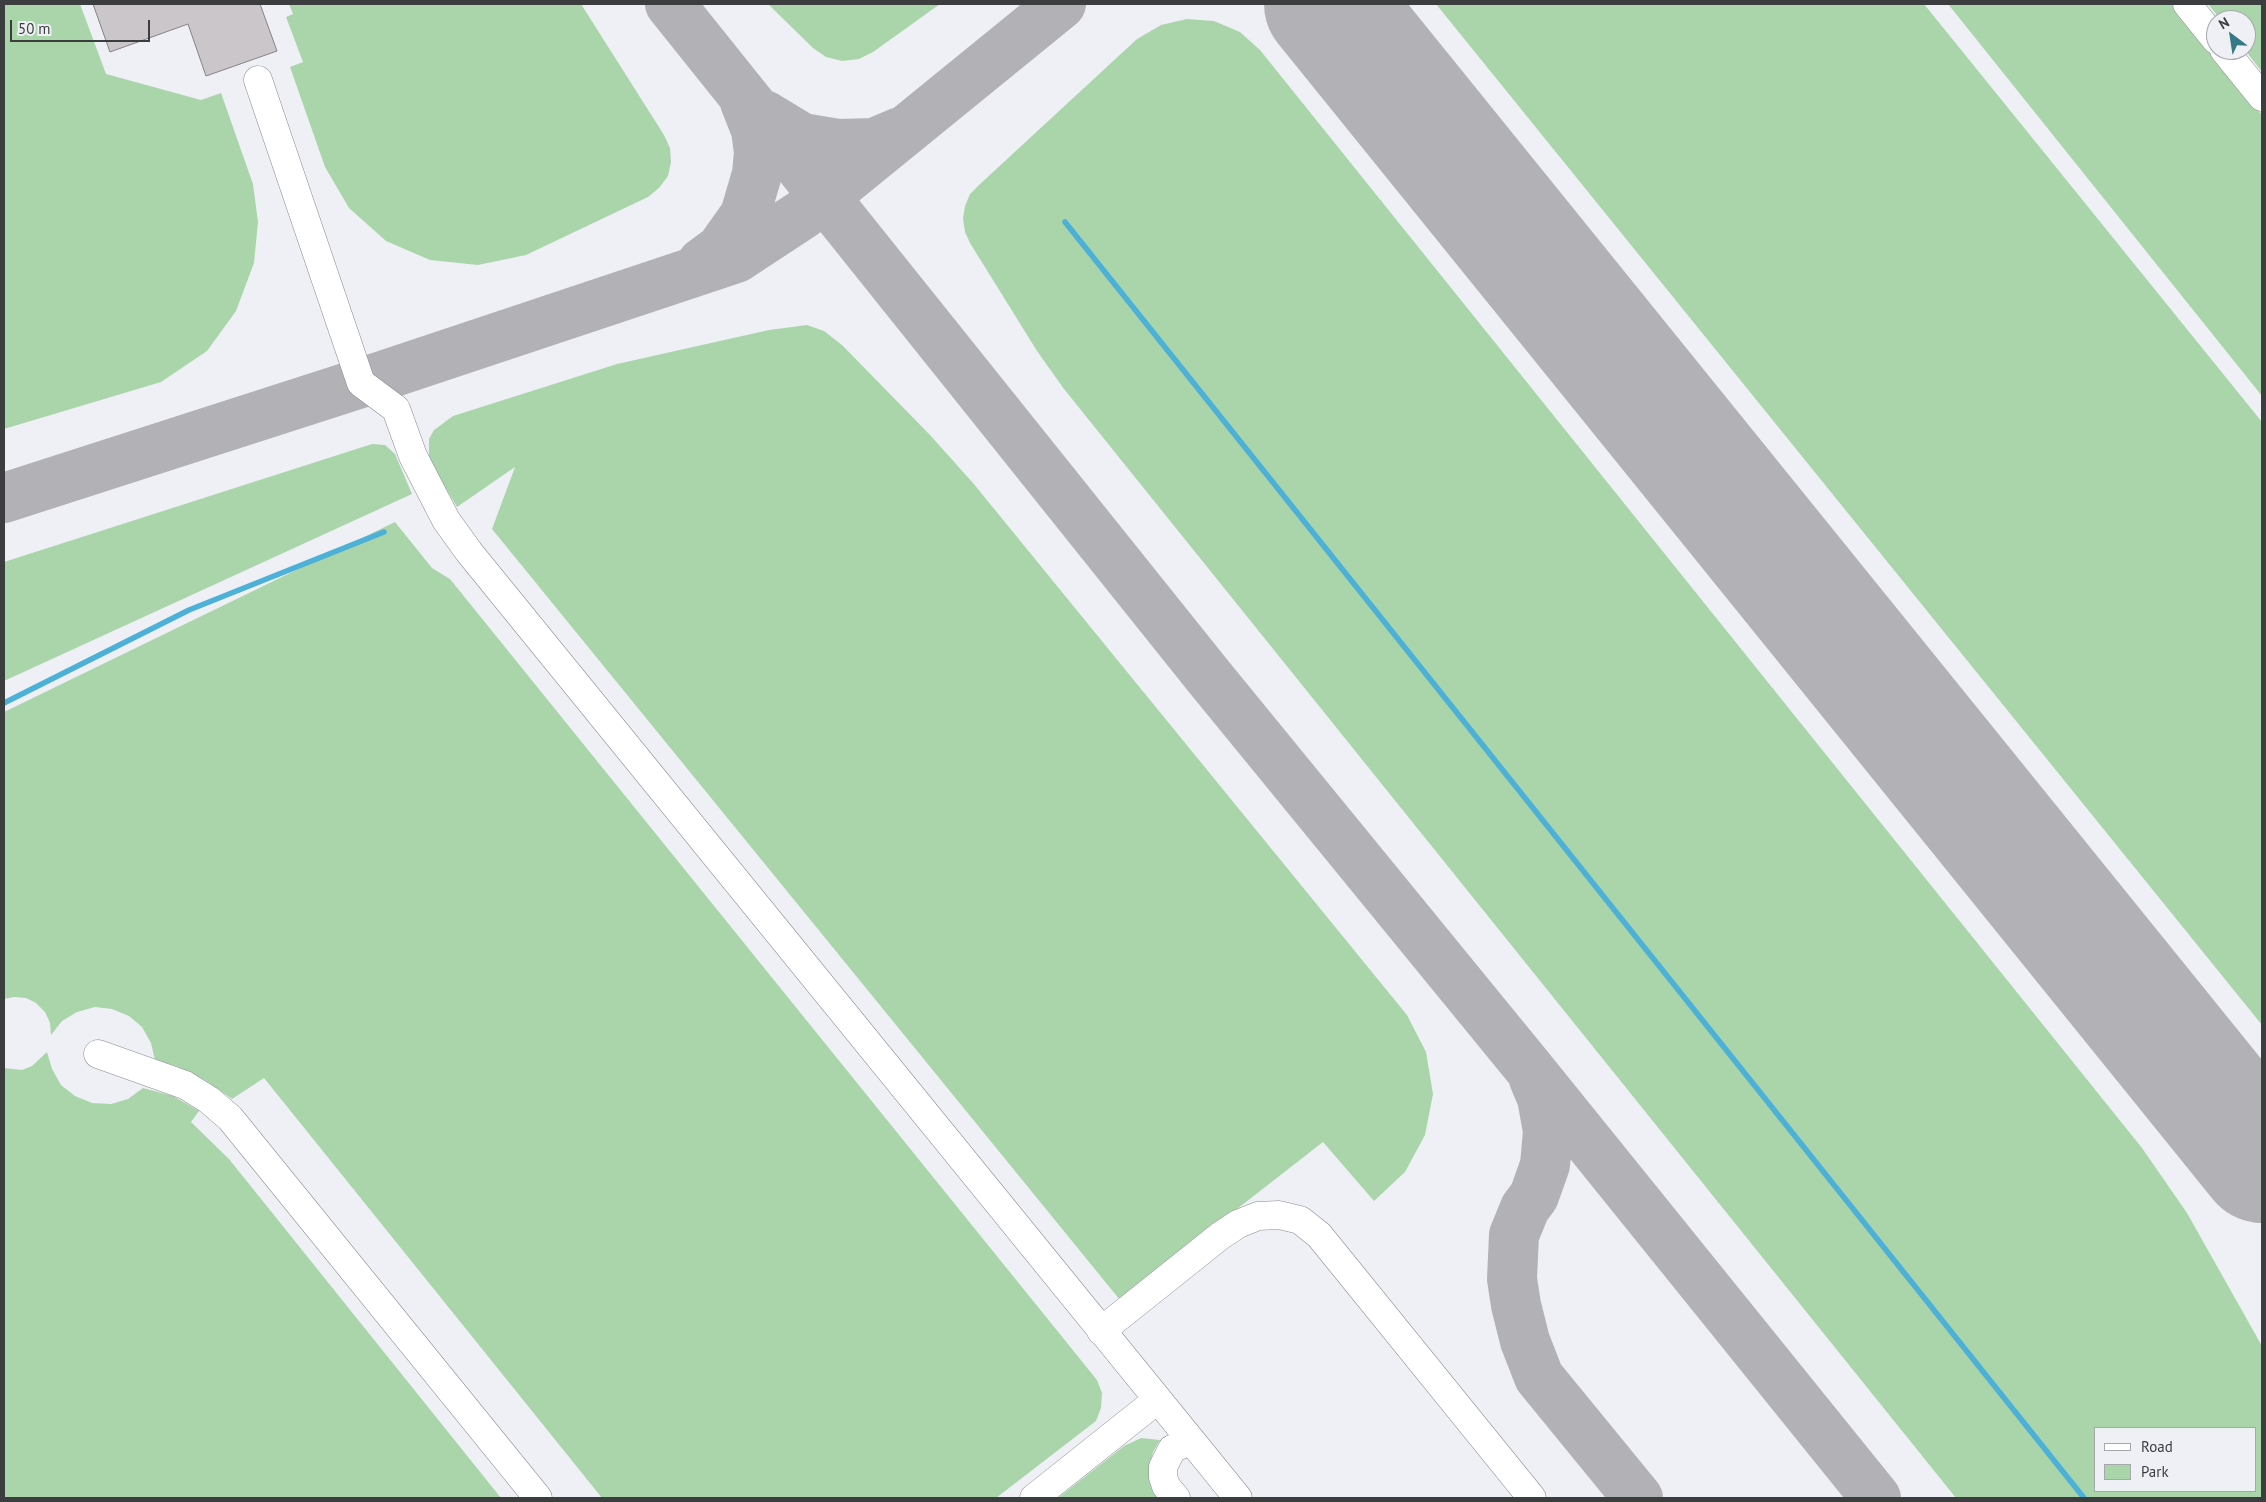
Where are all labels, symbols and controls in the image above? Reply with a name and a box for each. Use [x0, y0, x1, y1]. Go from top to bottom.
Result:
scale bar [12, 10, 152, 42]
north arrow [2206, 10, 2256, 60]
text: N [2215, 13, 2232, 33]
text: 50 m [18, 19, 51, 38]
legend [2094, 1427, 2256, 1492]
text: Road [2141, 1437, 2173, 1456]
text: Park [2141, 1462, 2169, 1481]

